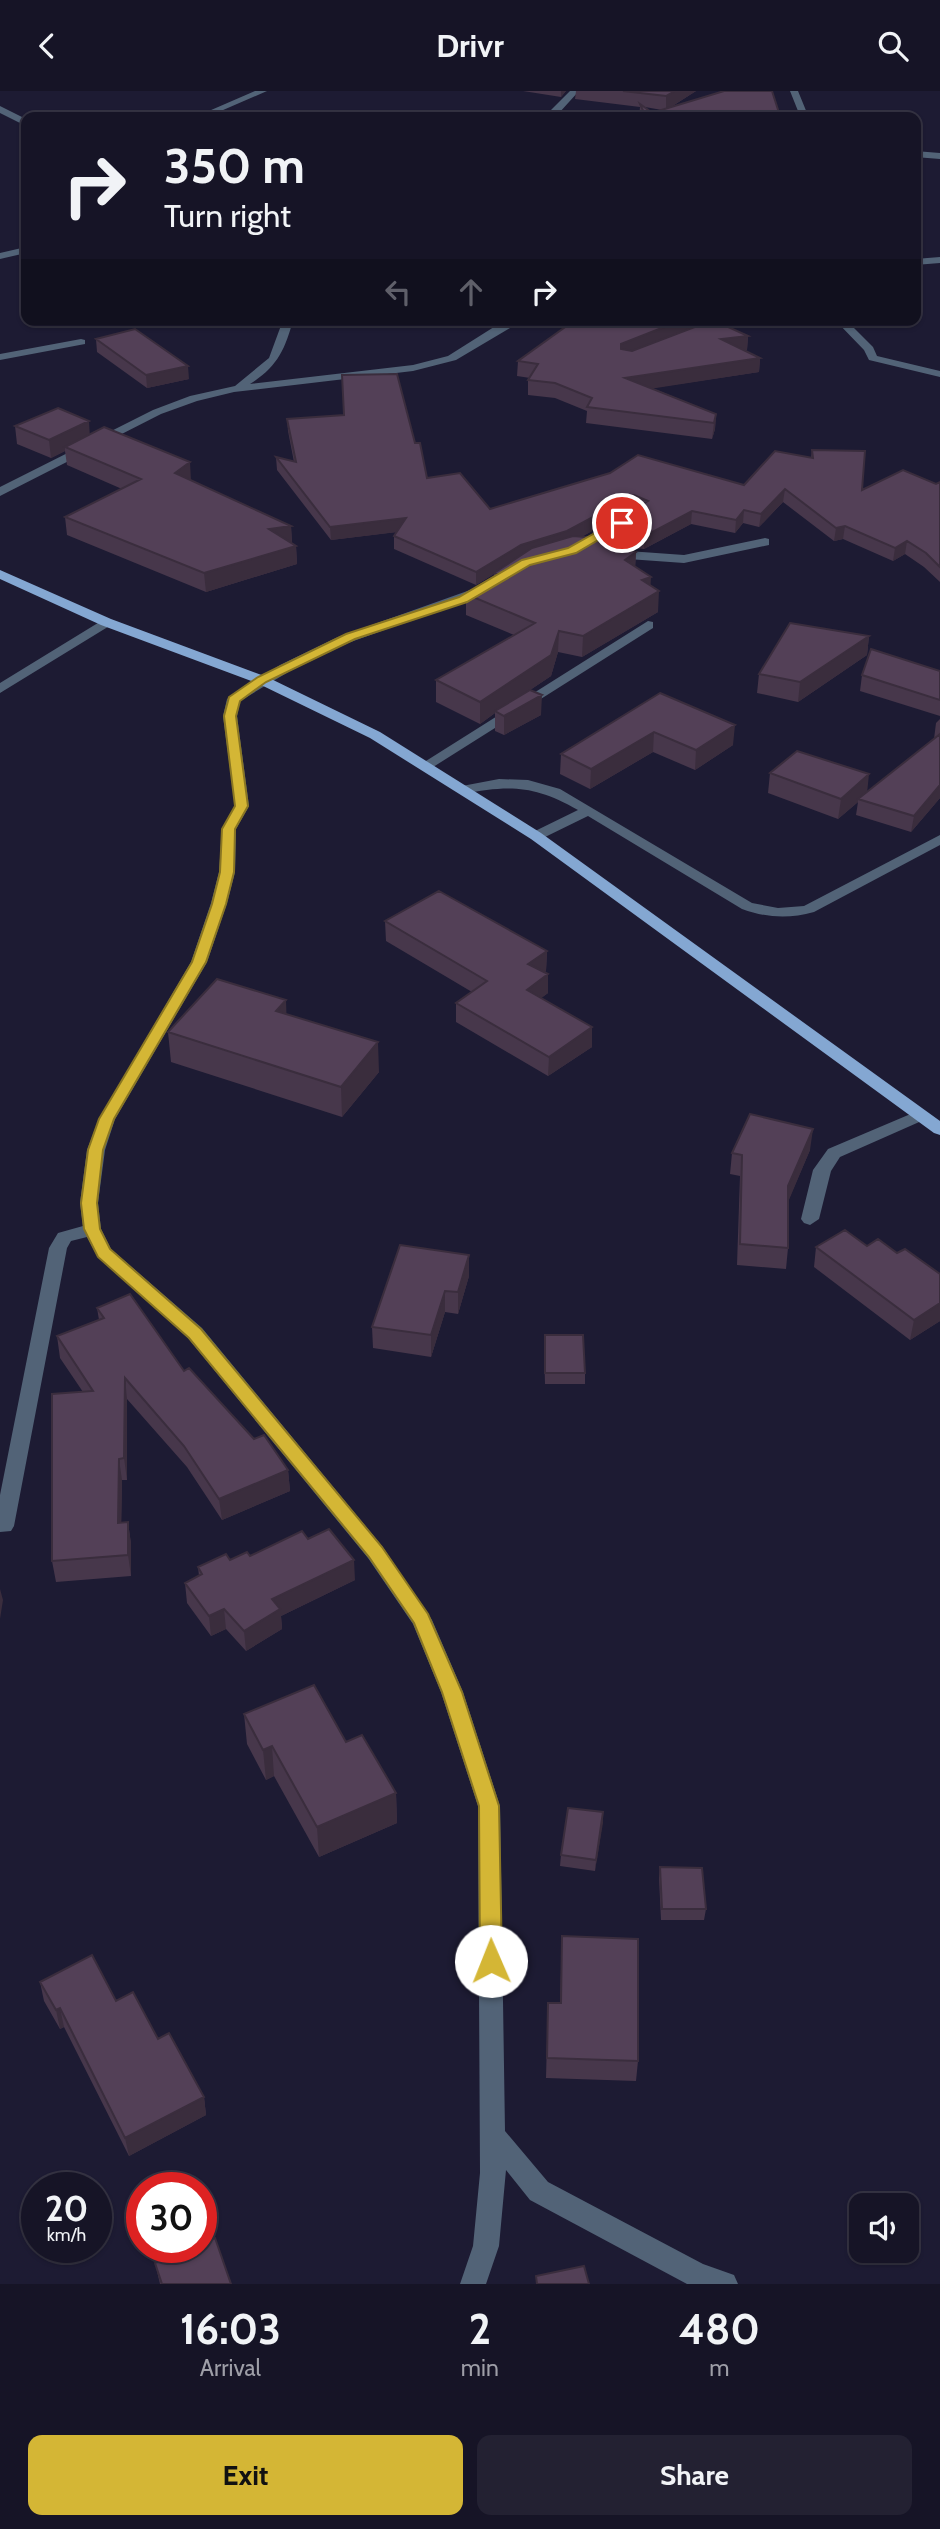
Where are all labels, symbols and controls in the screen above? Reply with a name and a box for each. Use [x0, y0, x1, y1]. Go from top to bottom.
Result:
text: Drivr [436, 26, 504, 65]
icon: back [28, 27, 66, 65]
icon: search [874, 27, 912, 65]
text: 350 m [164, 136, 305, 195]
icon: right [49, 140, 140, 231]
text: Turn right [164, 196, 291, 235]
icon: left [379, 273, 417, 311]
icon: ahead [452, 273, 490, 311]
icon: right [525, 273, 563, 311]
pin [592, 493, 652, 553]
icon: arrive [603, 504, 641, 542]
position arrow [454, 1924, 528, 1998]
speed limit sign: 30 [126, 2172, 217, 2263]
text: 20 [45, 2187, 88, 2230]
map controls [849, 2193, 919, 2263]
button: sound [849, 2193, 919, 2263]
text: km/h [47, 2224, 86, 2246]
text: 16:03 [180, 2303, 281, 2355]
text: 2 [469, 2303, 491, 2355]
text: 480 [679, 2303, 760, 2355]
text: Arrival [200, 2354, 261, 2382]
text: min [461, 2354, 499, 2382]
text: m [709, 2354, 729, 2382]
button: Exit [28, 2435, 463, 2515]
button: Share [477, 2435, 912, 2515]

